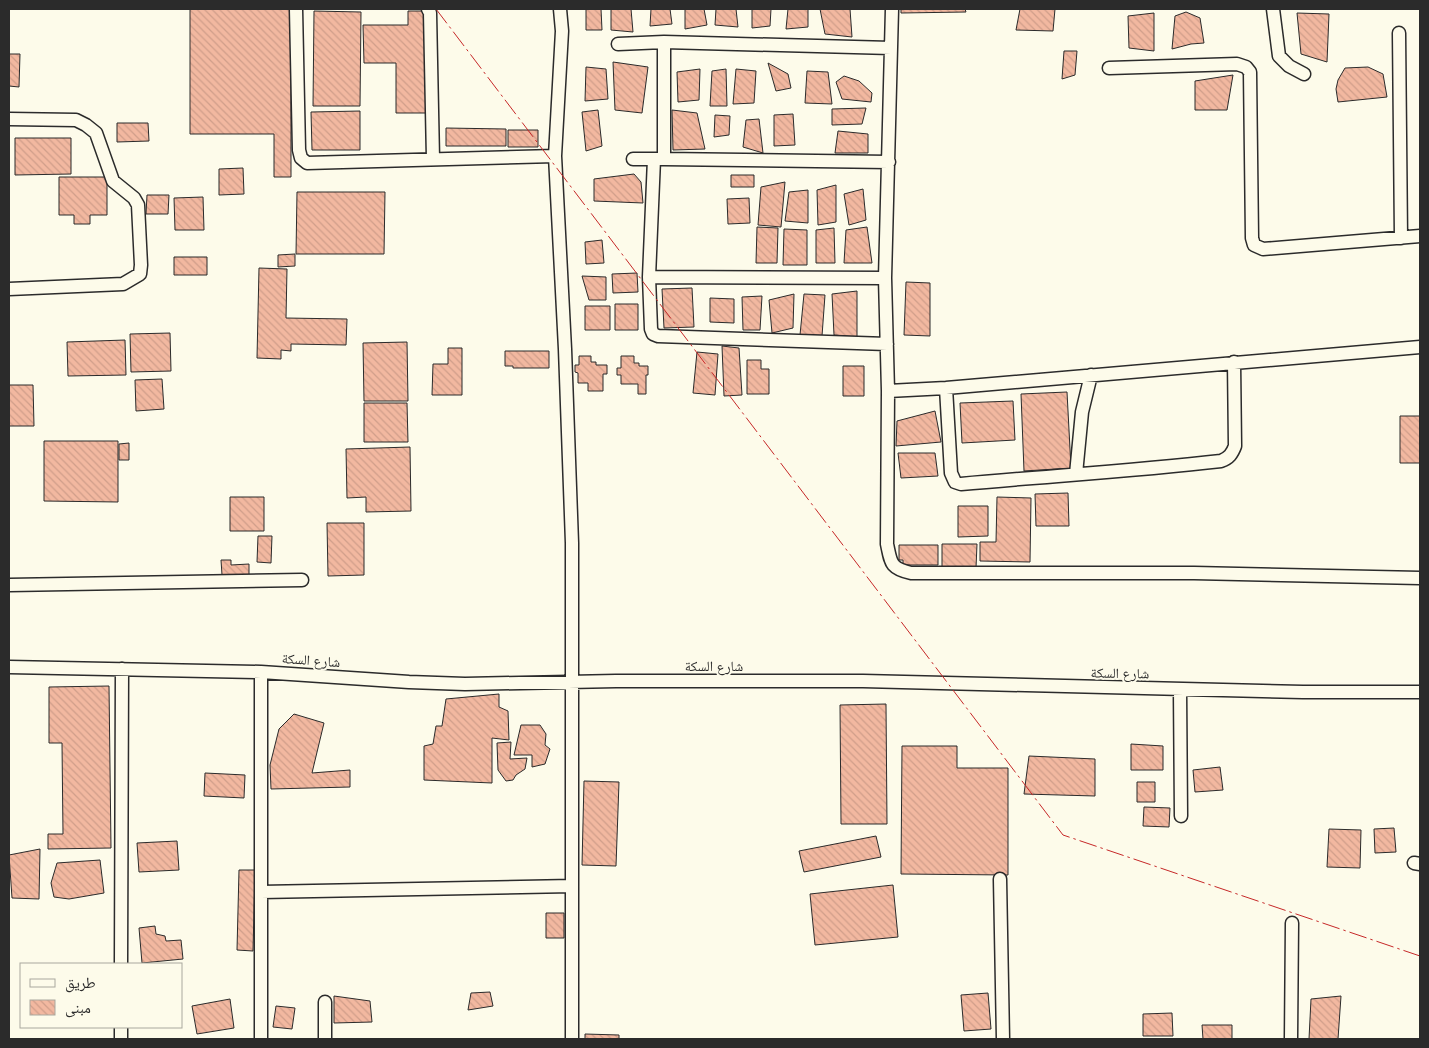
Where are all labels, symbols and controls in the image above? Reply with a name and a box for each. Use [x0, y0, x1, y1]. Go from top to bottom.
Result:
street label: شارع السكة [281, 648, 341, 672]
street label: شارع السكة [685, 656, 743, 676]
street label: شارع السكة [1091, 662, 1149, 684]
legend [20, 963, 182, 1028]
text: طريق [65, 972, 96, 993]
text: مبنى [65, 997, 91, 1018]

